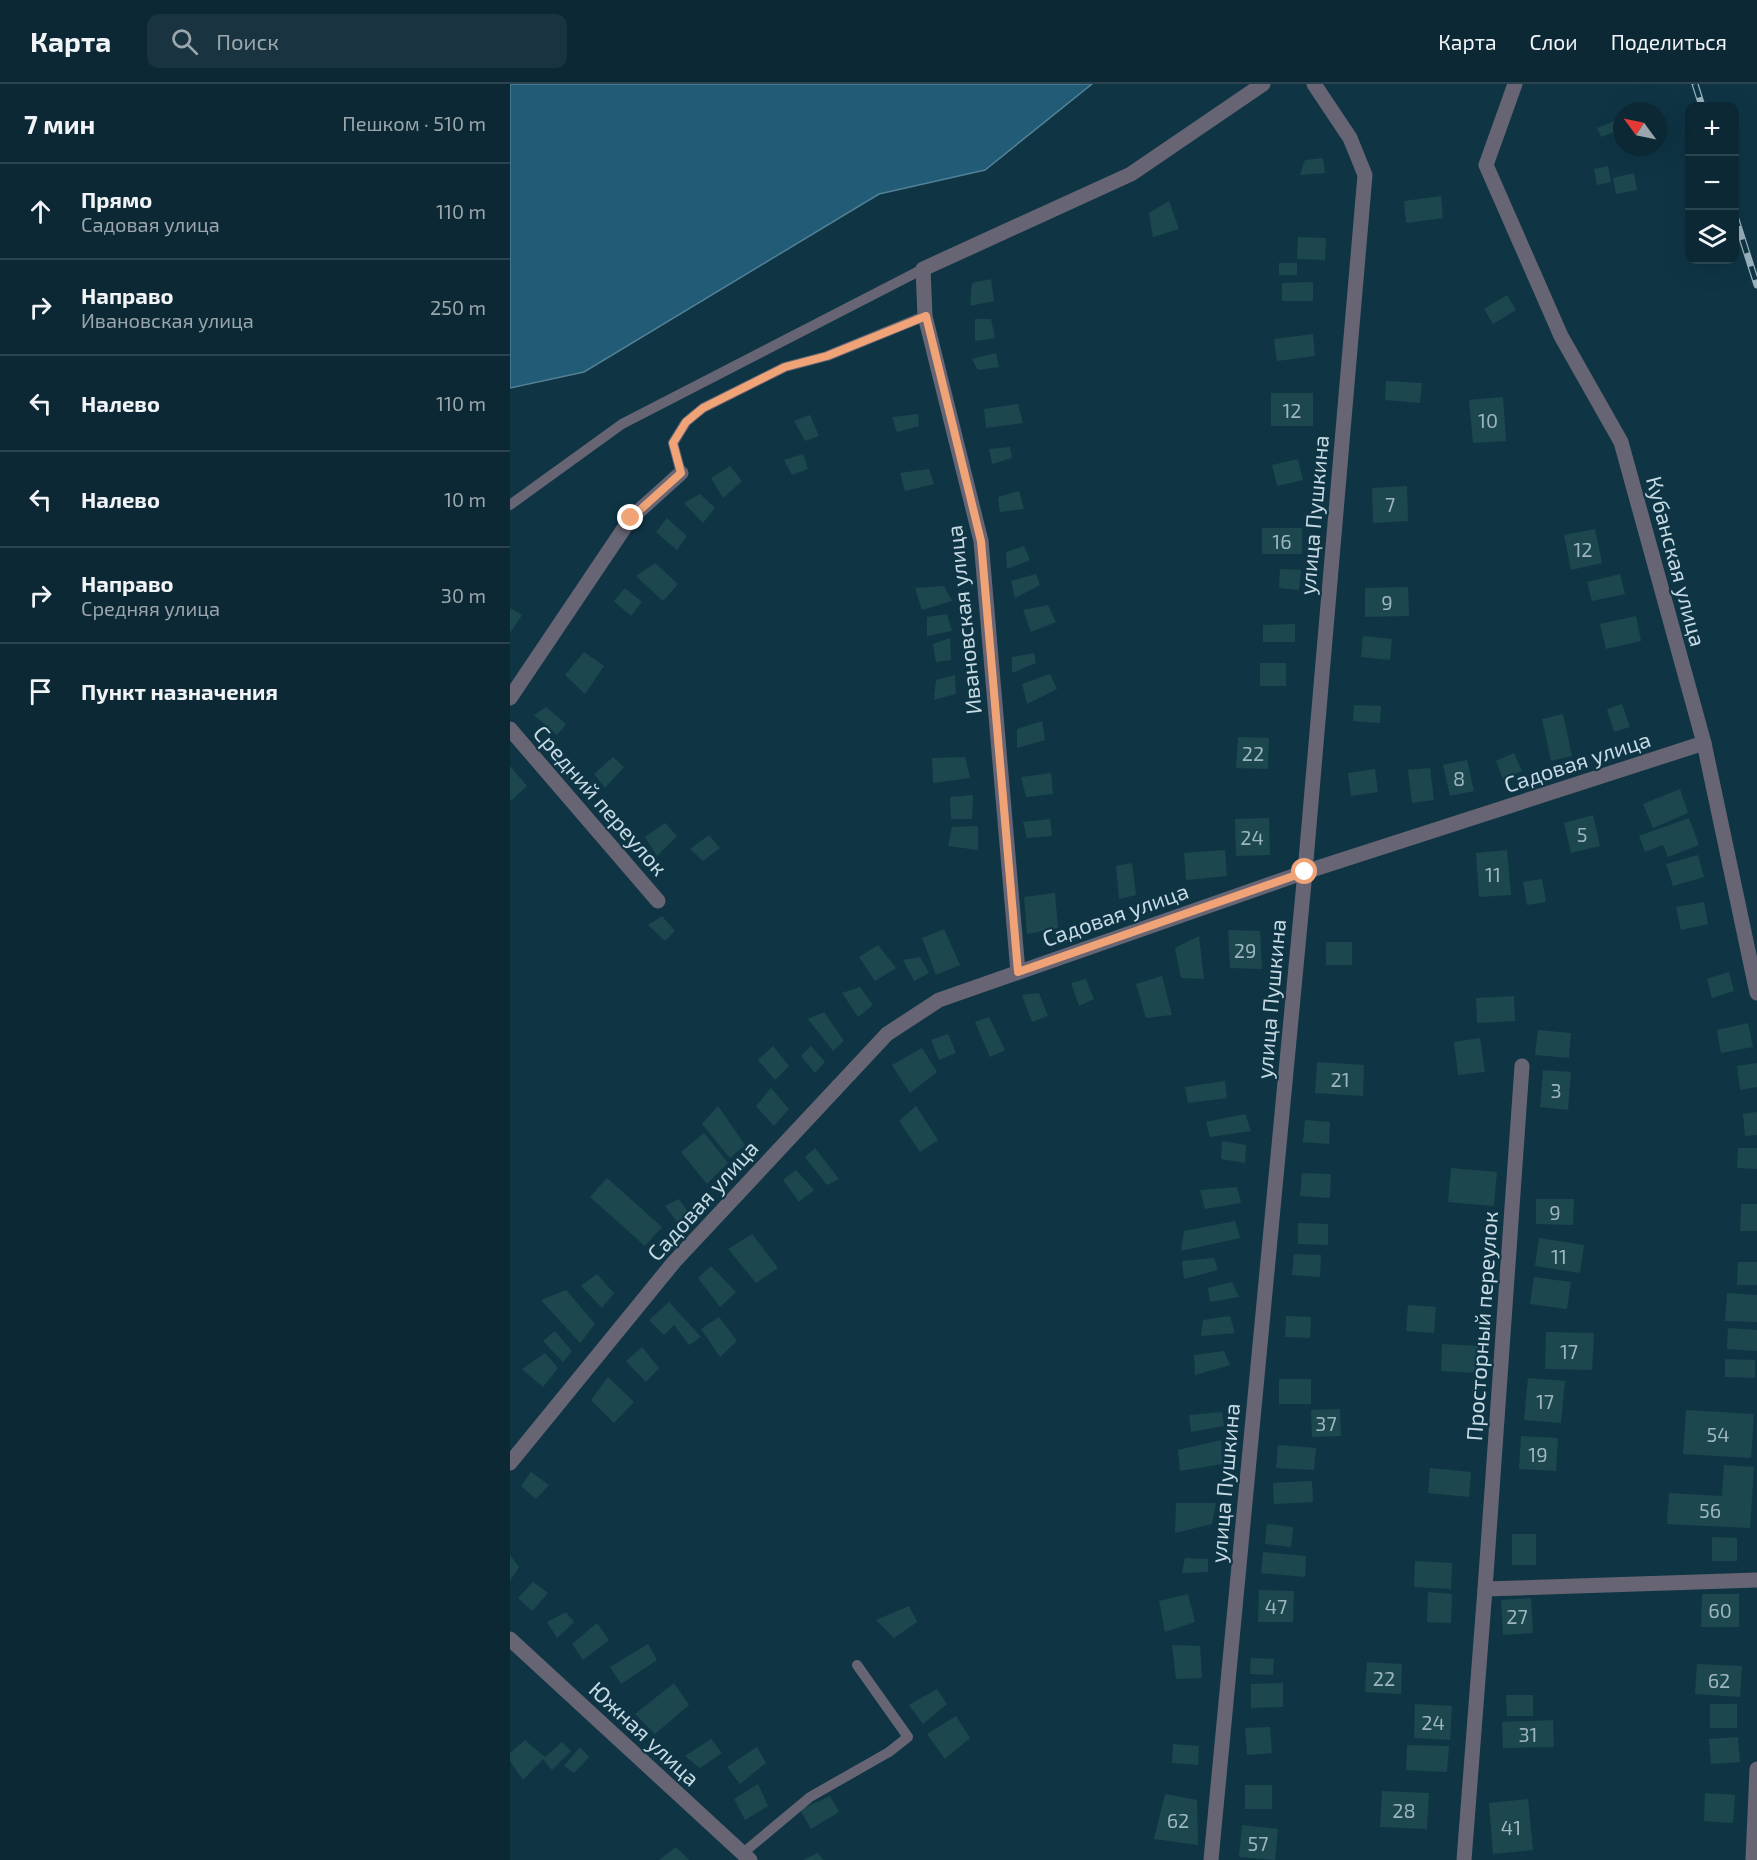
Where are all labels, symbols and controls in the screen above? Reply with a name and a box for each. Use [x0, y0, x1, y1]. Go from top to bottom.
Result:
search box [147, 14, 567, 68]
text: Карта [30, 24, 111, 58]
icon: search [168, 25, 201, 58]
text: Поиск [216, 28, 279, 54]
text: Карта [1438, 29, 1497, 54]
text: Слои [1530, 29, 1578, 54]
text: Поделиться [1611, 29, 1727, 54]
north arrow [1613, 102, 1667, 156]
map controls [1685, 102, 1739, 264]
button: + [1685, 102, 1739, 156]
text: 7 мин [24, 108, 95, 139]
text: Пешком · 510 m [342, 111, 486, 135]
button: − [1685, 156, 1739, 210]
text: Прямо [81, 186, 152, 212]
icon: ahead [24, 195, 57, 228]
text: 110 m [436, 199, 486, 223]
button: layers [1685, 210, 1739, 264]
text: Садовая улица [81, 212, 220, 236]
text: Направо [81, 282, 174, 308]
icon: right [24, 291, 57, 324]
text: 250 m [430, 295, 486, 319]
text: Ивановская улица [81, 308, 254, 332]
icon: left [24, 387, 57, 420]
text: Налево [81, 390, 160, 416]
text: 110 m [436, 391, 486, 415]
house number: 12 [1282, 398, 1302, 422]
house number: 10 [1478, 408, 1498, 432]
street label: улица Пушкина [1293, 434, 1334, 596]
street label: Кубанская улица [1641, 473, 1712, 649]
icon: left [24, 483, 57, 516]
text: Налево [81, 486, 160, 512]
text: 10 m [444, 487, 486, 511]
house number: 7 [1385, 492, 1395, 516]
route end [617, 504, 643, 530]
street label: Ивановская улица [940, 524, 987, 716]
house number: 16 [1272, 529, 1292, 553]
house number: 12 [1573, 537, 1593, 561]
text: Направо [81, 570, 174, 596]
icon: right [24, 579, 57, 612]
text: 30 m [441, 583, 486, 607]
house number: 9 [1381, 590, 1393, 614]
text: Средняя улица [81, 596, 220, 620]
icon: arrive [24, 675, 57, 708]
text: Пункт назначения [81, 678, 278, 704]
street label: Средний переулок [528, 720, 673, 881]
street label: Садовая улица [1500, 725, 1654, 798]
house number: 22 [1242, 741, 1264, 765]
house number: 8 [1453, 766, 1465, 790]
house number: 5 [1577, 822, 1587, 846]
house number: 24 [1240, 825, 1264, 849]
route start [1291, 858, 1317, 884]
house number: 11 [1485, 862, 1501, 886]
street label: Садовая улица [1039, 877, 1192, 952]
street label: улица Пушкина [1250, 918, 1291, 1080]
house number: 29 [1234, 938, 1256, 962]
house number: 21 [1330, 1067, 1350, 1091]
house number: 3 [1550, 1078, 1562, 1102]
street label: Садовая улица [641, 1135, 763, 1266]
house number: 9 [1549, 1200, 1561, 1224]
street label: Просторный переулок [1460, 1210, 1503, 1442]
house number: 11 [1551, 1244, 1567, 1268]
house number: 17 [1560, 1339, 1578, 1363]
house number: 17 [1536, 1389, 1554, 1413]
street label: улица Пушкина [1204, 1402, 1245, 1564]
house number: 37 [1315, 1411, 1337, 1435]
house number: 54 [1706, 1422, 1730, 1446]
house number: 19 [1528, 1442, 1548, 1466]
house number: 56 [1699, 1498, 1721, 1522]
house number: 47 [1265, 1594, 1287, 1618]
house number: 60 [1708, 1598, 1732, 1622]
house number: 27 [1506, 1604, 1528, 1628]
house number: 22 [1373, 1666, 1395, 1690]
house number: 62 [1708, 1668, 1730, 1692]
street label: Южная улица [584, 1675, 705, 1791]
house number: 24 [1421, 1710, 1445, 1734]
house number: 31 [1518, 1722, 1538, 1746]
house number: 28 [1392, 1798, 1416, 1822]
house number: 62 [1167, 1808, 1189, 1832]
house number: 41 [1501, 1815, 1521, 1839]
house number: 57 [1248, 1831, 1268, 1855]

